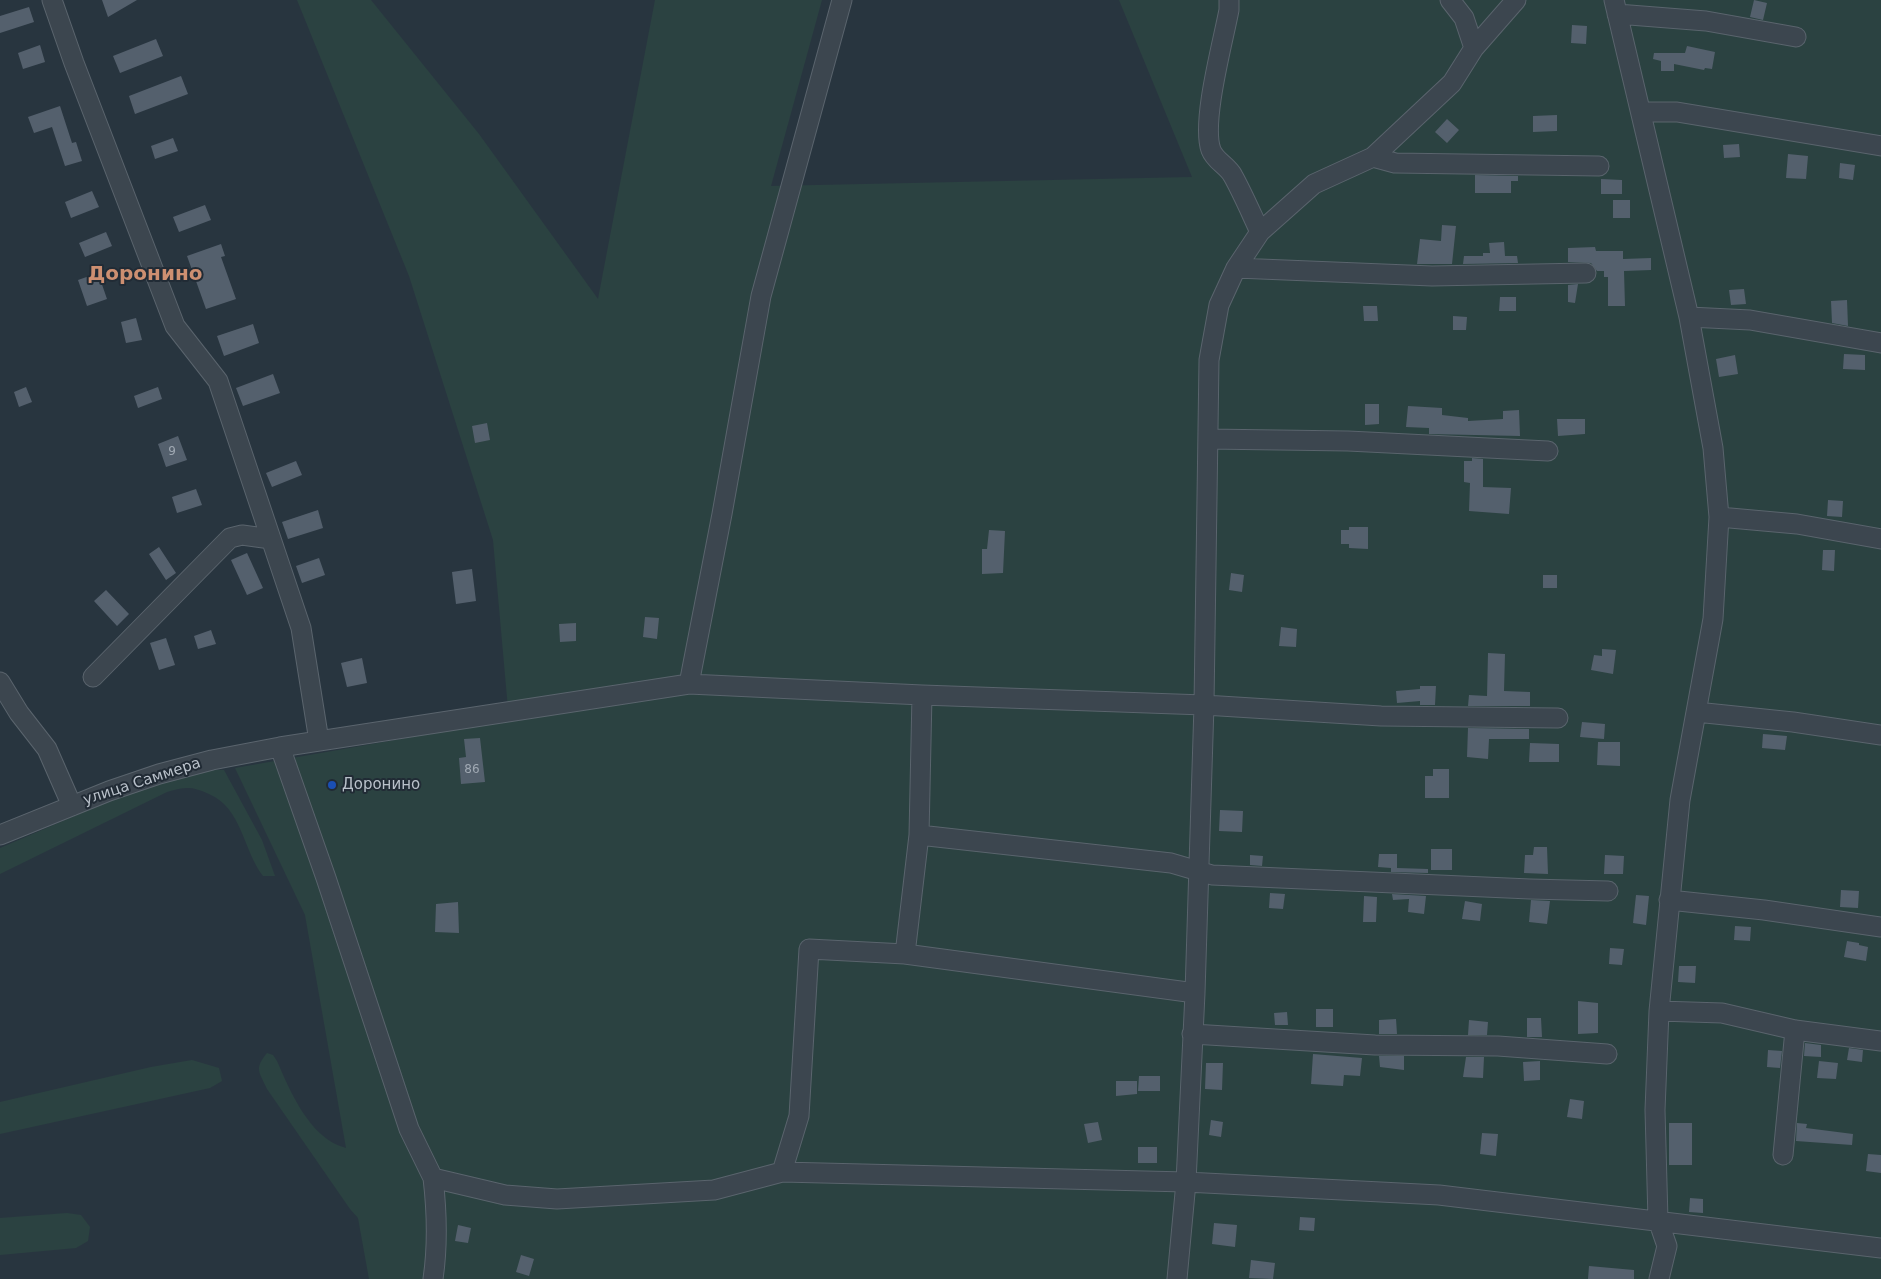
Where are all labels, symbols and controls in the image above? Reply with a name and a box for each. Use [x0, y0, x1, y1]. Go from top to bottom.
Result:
district label: Доронино [88, 263, 202, 287]
house number: 9 [168, 445, 176, 459]
street label: улица Саммера [81, 754, 203, 810]
house number: 86 [464, 763, 480, 777]
place label: Доронино [342, 776, 420, 794]
marker: Доронино [326, 779, 338, 791]

